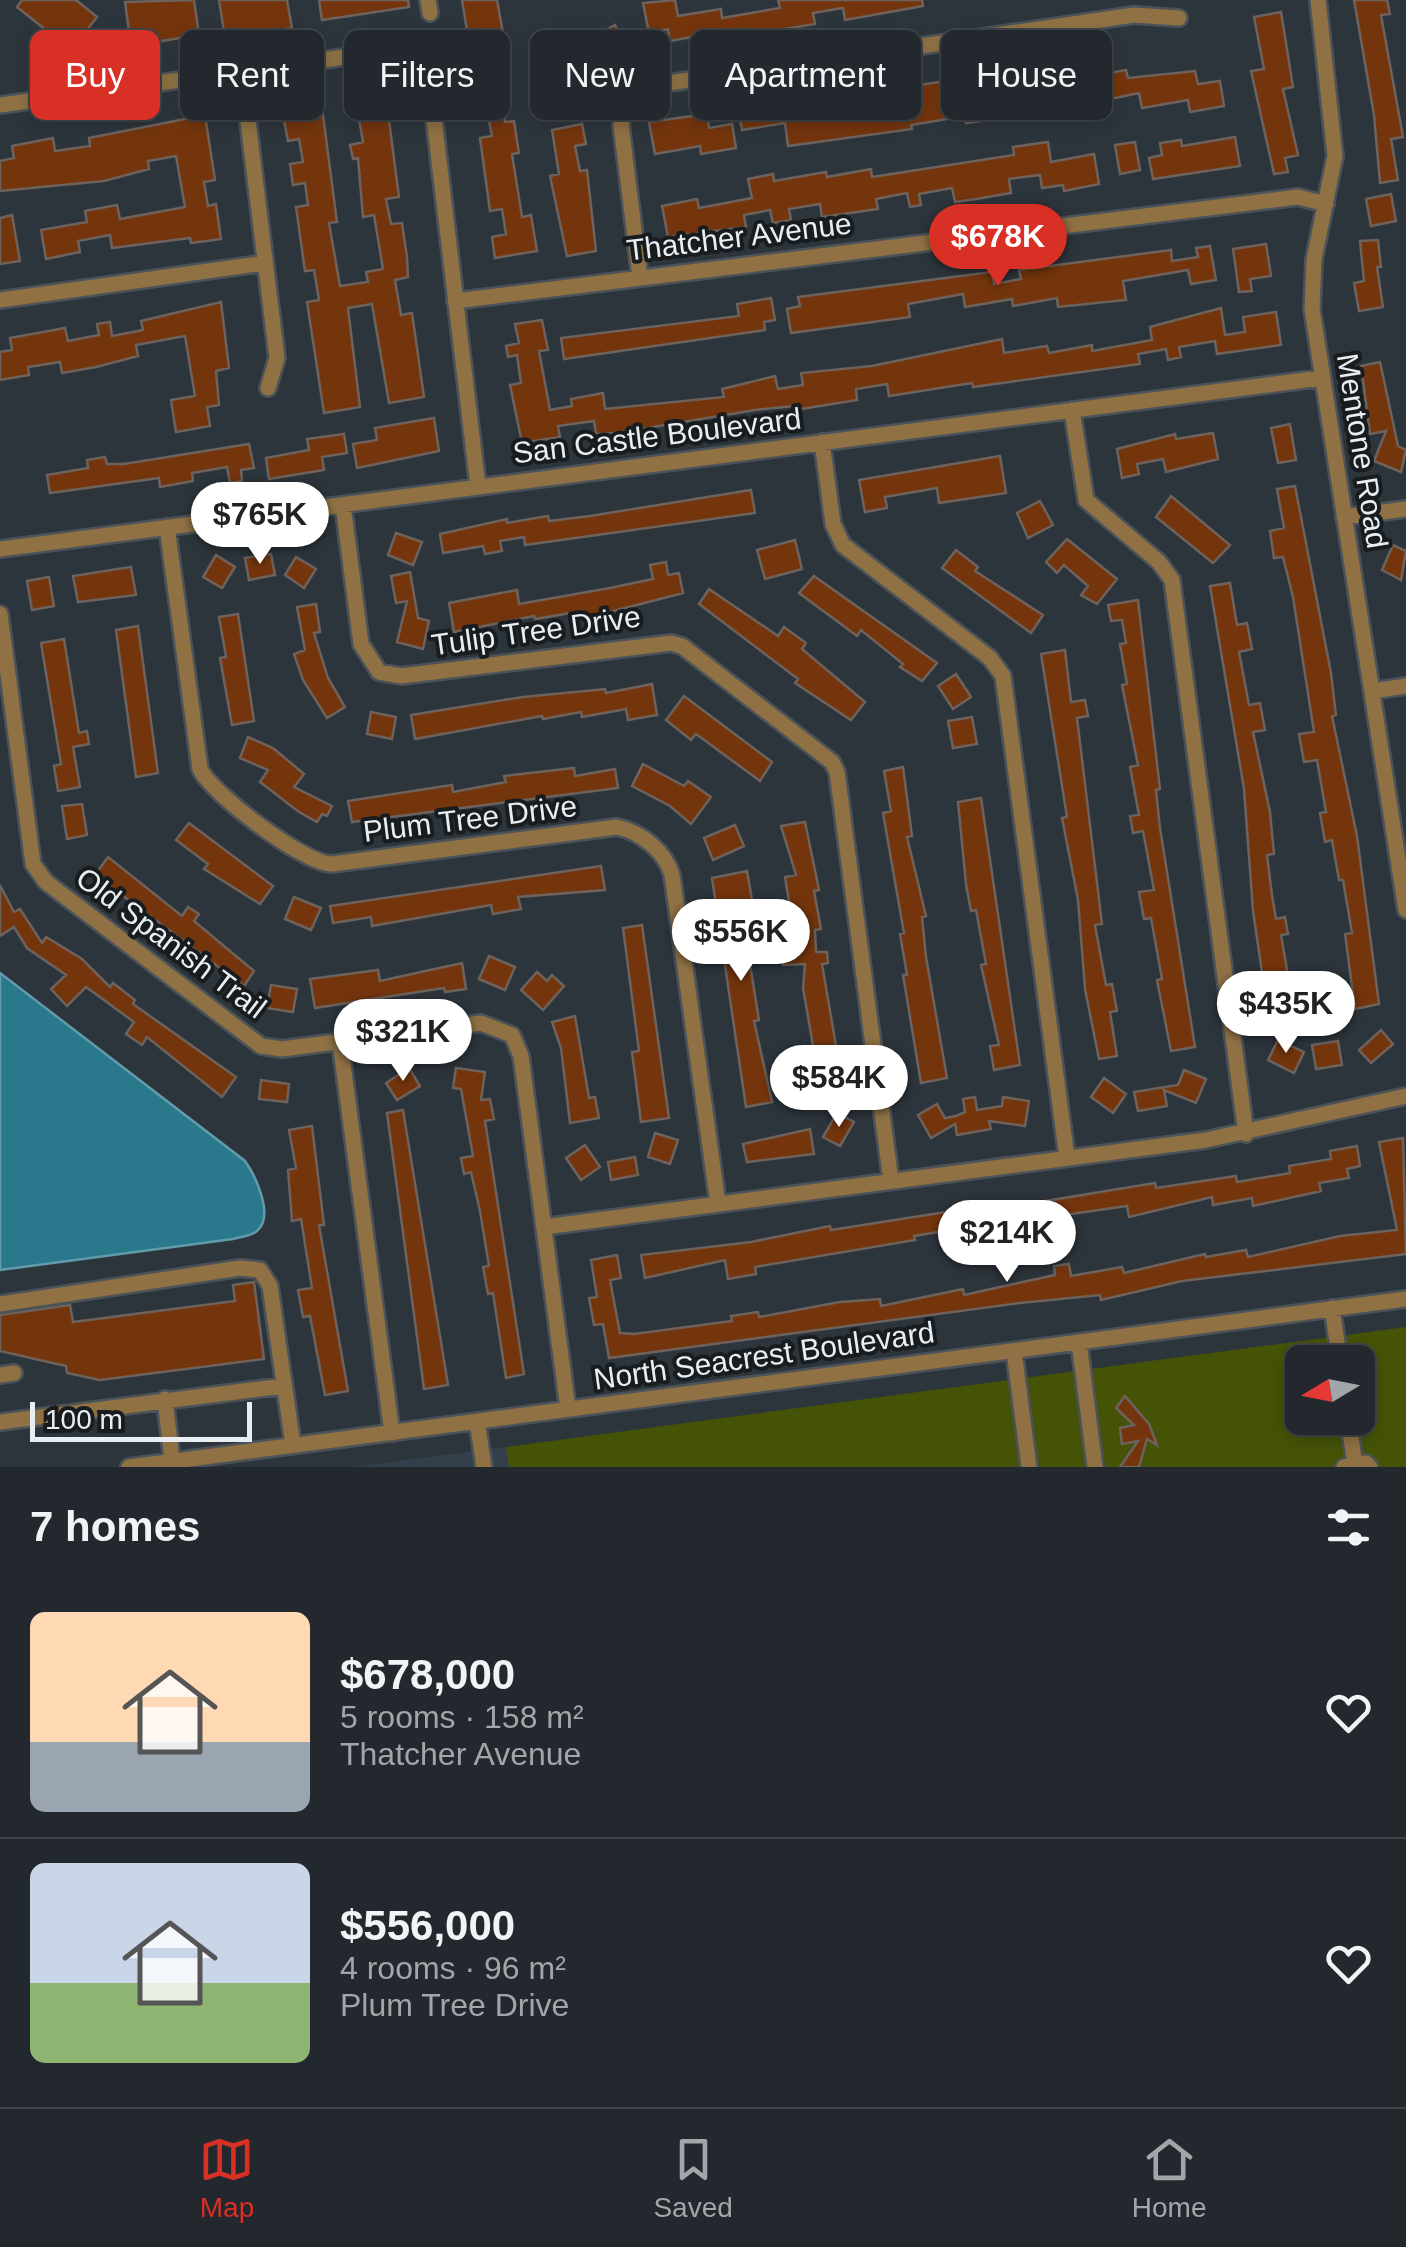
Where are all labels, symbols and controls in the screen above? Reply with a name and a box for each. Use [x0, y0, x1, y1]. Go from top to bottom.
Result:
chip: Buy [30, 30, 160, 120]
chip: Rent [180, 30, 324, 120]
chip: Filters [344, 30, 510, 120]
chip: New [530, 30, 670, 120]
chip: Apartment [690, 30, 921, 120]
chip: House [941, 30, 1112, 120]
pin: $678K [928, 204, 1068, 289]
street label: Thatcher Avenue [625, 206, 853, 267]
text: $678K [951, 218, 1045, 254]
street label: Mentone Road [1331, 351, 1394, 551]
street label: San Castle Boulevard [511, 401, 803, 470]
pin: $765K [190, 482, 330, 567]
text: $765K [213, 496, 307, 532]
street label: Tulip Tree Drive [429, 600, 643, 662]
street label: Plum Tree Drive [361, 789, 579, 848]
street label: Old Spanish Trail [70, 861, 272, 1025]
pin: $556K [671, 899, 811, 984]
text: $556K [694, 913, 788, 949]
pin: $435K [1216, 971, 1356, 1056]
text: $435K [1239, 985, 1333, 1021]
pin: $321K [333, 999, 473, 1084]
text: $321K [356, 1013, 450, 1049]
pin: $584K [769, 1045, 909, 1130]
text: $584K [792, 1059, 886, 1095]
pin: $214K [937, 1200, 1077, 1285]
text: $214K [960, 1214, 1054, 1250]
street label: North Seacrest Boulevard [592, 1315, 936, 1396]
north arrow [1285, 1345, 1375, 1435]
map controls [1285, 1345, 1375, 1435]
scale bar [30, 1397, 252, 1442]
text: 100 m [45, 1404, 123, 1435]
icon: filters [1321, 1500, 1376, 1555]
text: 7 homes [30, 1503, 200, 1550]
text: $678,000 [340, 1651, 515, 1698]
icon: home [110, 1652, 230, 1772]
icon: heart [1321, 1685, 1376, 1740]
text: 5 rooms · 158 m² [340, 1699, 584, 1735]
text: Thatcher Avenue [340, 1736, 581, 1772]
text: $556,000 [340, 1902, 515, 1949]
icon: home [110, 1903, 230, 2023]
icon: heart [1321, 1936, 1376, 1991]
text: 4 rooms · 96 m² [340, 1950, 566, 1986]
text: Plum Tree Drive [340, 1987, 569, 2023]
tab: Map [199, 2132, 254, 2224]
tab: Saved [653, 2132, 733, 2224]
tab: Home [1132, 2132, 1206, 2224]

